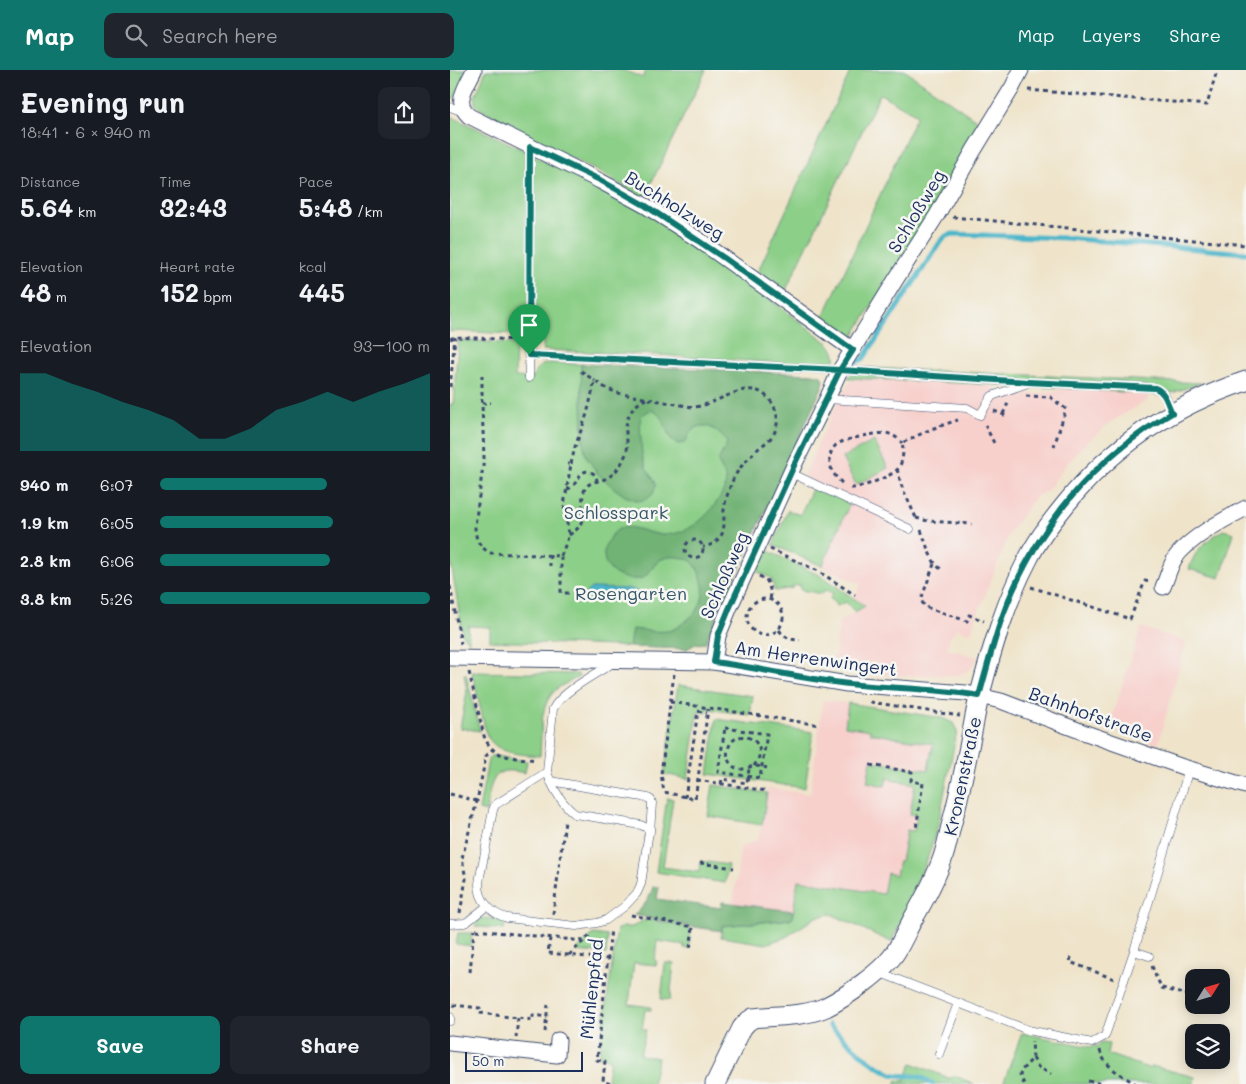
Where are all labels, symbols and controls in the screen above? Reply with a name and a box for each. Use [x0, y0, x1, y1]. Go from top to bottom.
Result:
search box [104, 13, 454, 58]
text: Map [25, 20, 74, 51]
icon: search [122, 21, 150, 49]
text: Search here [162, 23, 278, 48]
text: Map [1018, 23, 1054, 47]
text: Layers [1082, 23, 1141, 47]
text: Share [1169, 23, 1221, 47]
text: Evening run [20, 84, 185, 120]
button: share [378, 87, 430, 139]
text: 18:41 · 6 × 940 m [20, 121, 151, 142]
street label: Buchholzweg [621, 165, 729, 245]
street label: Schloßweg [882, 165, 950, 257]
text: Distance [20, 172, 80, 191]
text: Time [159, 172, 191, 191]
text: Pace [299, 172, 333, 191]
text: 5.64 [20, 191, 73, 223]
text: 32:43 [159, 191, 227, 223]
text: 5:48 [299, 191, 353, 223]
text: km [73, 202, 96, 221]
text: /km [353, 202, 383, 221]
text: Elevation [20, 257, 83, 276]
text: Heart rate [159, 257, 235, 276]
text: kcal [299, 257, 327, 276]
text: 48 [20, 276, 51, 308]
text: 152 [159, 276, 199, 308]
text: 445 [299, 276, 345, 308]
text: m [51, 287, 67, 306]
text: bpm [199, 287, 232, 306]
pin [508, 304, 550, 355]
icon: arrive [515, 311, 543, 339]
text: Elevation [20, 335, 92, 356]
text: 93–100 m [353, 335, 430, 356]
text: 940 m [20, 474, 69, 495]
text: 6:07 [100, 474, 133, 495]
park label: Schlosspark [564, 500, 668, 524]
text: 1.9 km [20, 512, 69, 533]
text: 6:05 [100, 512, 134, 533]
street label: Schloßweg [694, 528, 754, 622]
text: 2.8 km [20, 550, 71, 571]
text: 6:06 [100, 550, 134, 571]
park label: Rosengarten [575, 581, 687, 605]
text: 3.8 km [20, 588, 72, 609]
text: 5:26 [100, 588, 133, 609]
street label: Am Herrenwingert [733, 635, 899, 681]
street label: Bahnhofstraße [1026, 681, 1156, 747]
street label: Kronenstraße [938, 714, 986, 838]
street label: Mühlenpfad [574, 938, 608, 1040]
north arrow [1185, 969, 1230, 1014]
map controls [1185, 969, 1230, 1069]
button: Save [20, 1016, 220, 1074]
button: Share [230, 1016, 430, 1074]
button: layers [1185, 1024, 1230, 1069]
scale bar [465, 1049, 582, 1072]
text: 50 m [472, 1051, 504, 1070]

